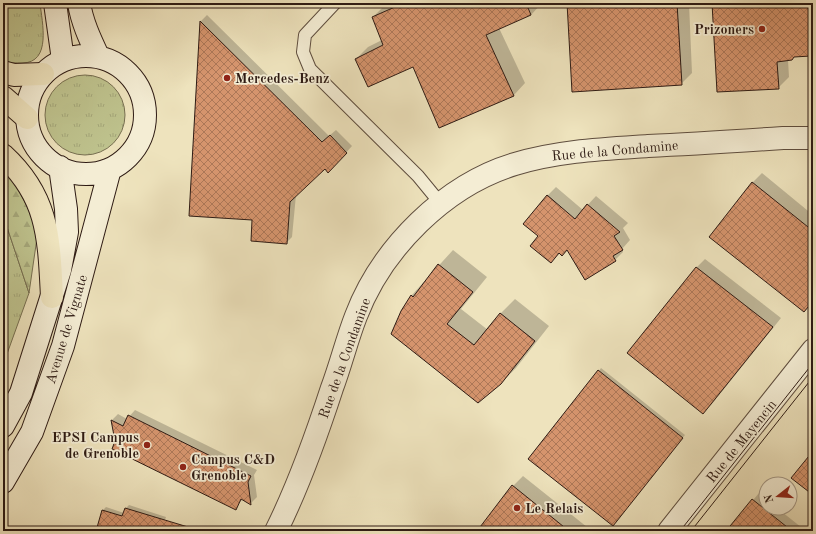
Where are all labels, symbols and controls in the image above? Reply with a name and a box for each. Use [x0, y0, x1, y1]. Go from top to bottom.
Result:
place label: Prizoners [694, 23, 754, 37]
marker: Prizoners [757, 24, 767, 34]
place label: Mercedes-Benz [235, 72, 329, 86]
marker: Mercedes-Benz [222, 73, 232, 83]
street label: Rue de la Condamine [551, 138, 679, 164]
street label: Avenue de Vignate [44, 273, 90, 386]
street label: Rue de la Condamine [317, 296, 373, 420]
street label: Rue de Mayencin [704, 397, 780, 486]
place label: EPSI Campus de Grenoble [52, 431, 139, 461]
marker: EPSI Campus de Grenoble [142, 440, 152, 450]
place label: Campus C&D Grenoble [191, 453, 275, 483]
marker: Campus C&D Grenoble [178, 462, 188, 472]
north arrow [758, 476, 798, 516]
text: N [763, 492, 776, 504]
place label: Le Relais [525, 502, 583, 516]
marker: Le Relais [512, 503, 522, 513]

